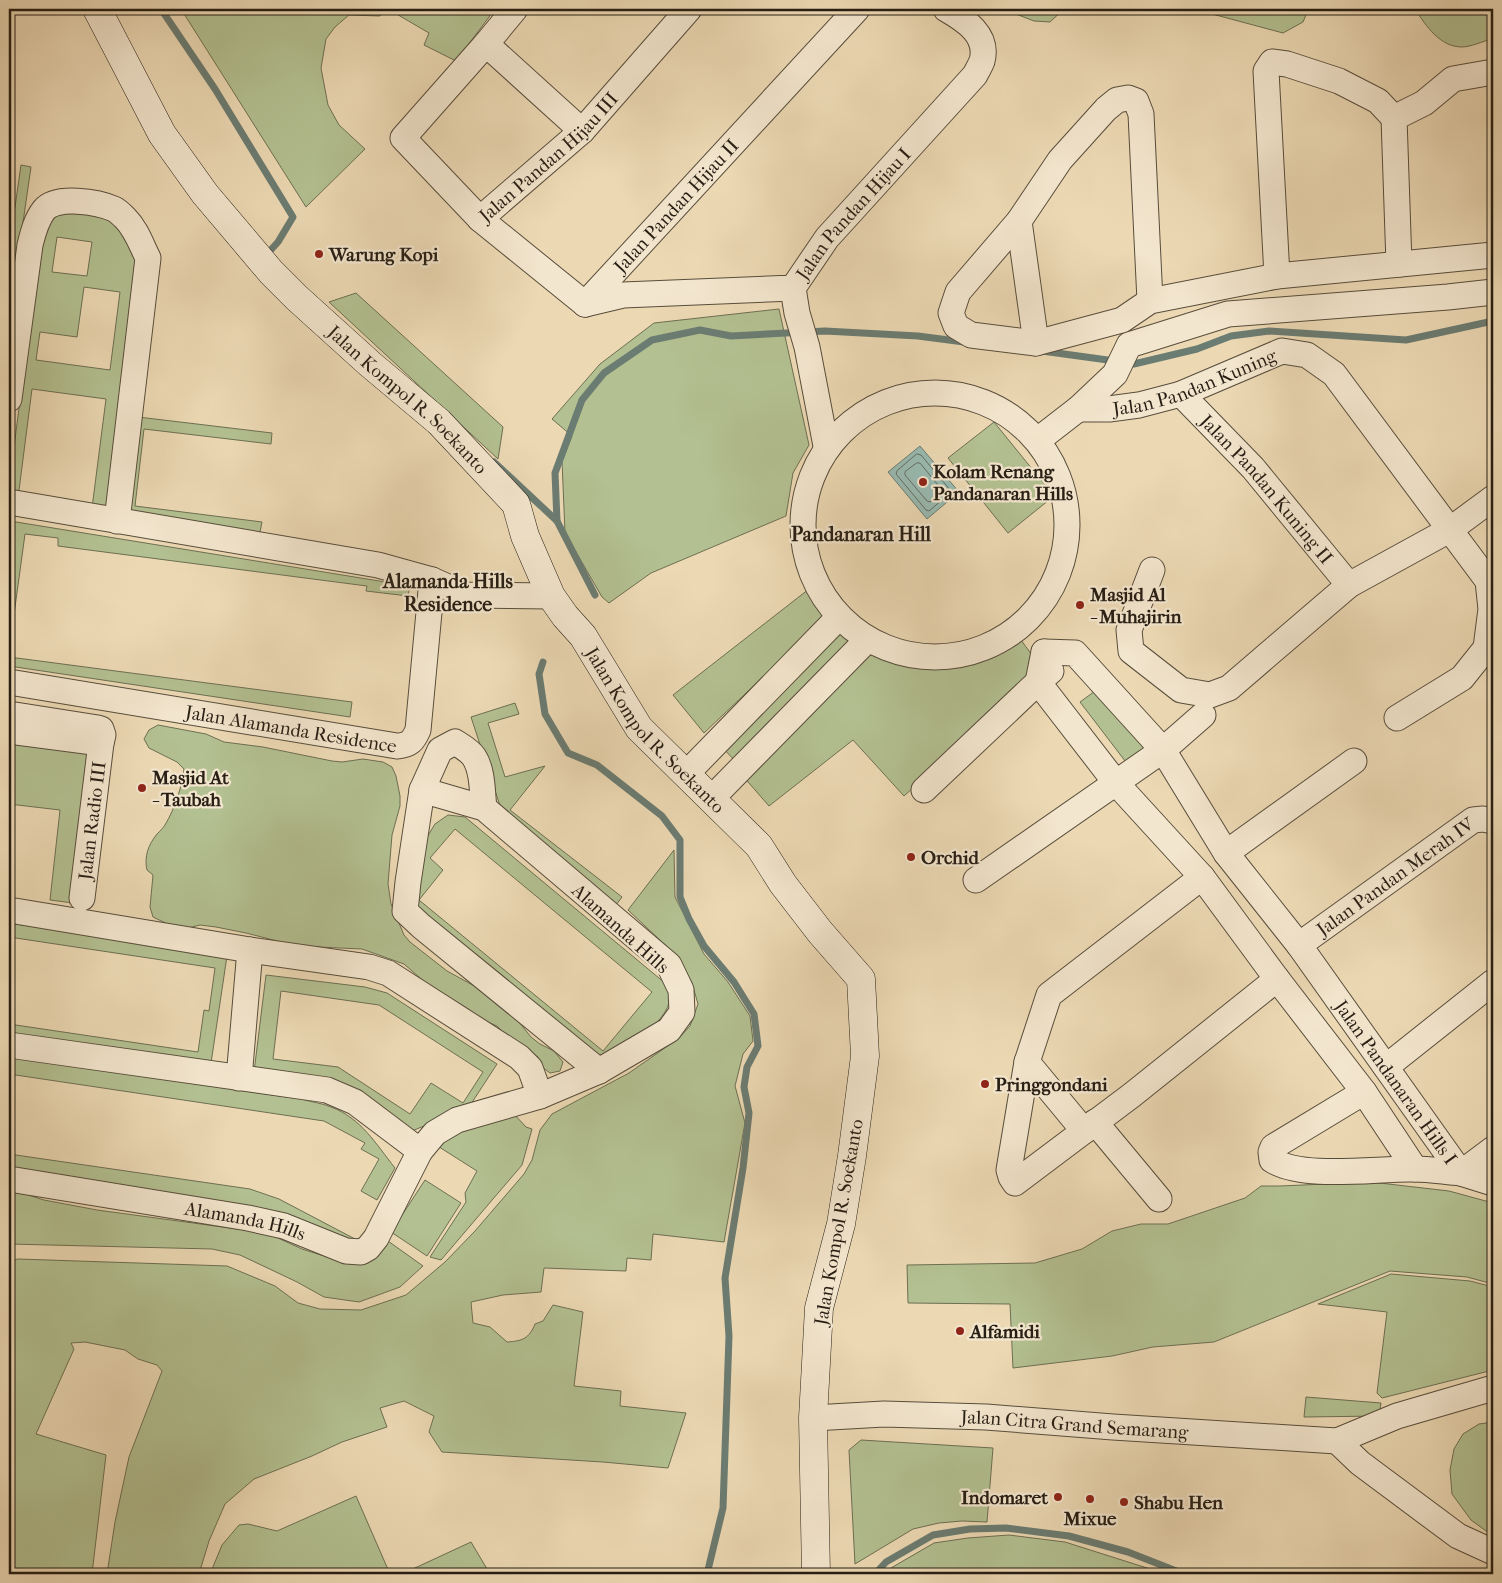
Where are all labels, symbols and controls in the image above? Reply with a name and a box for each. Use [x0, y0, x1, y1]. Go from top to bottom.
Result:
street label: Jalan Pandan Hijau III [473, 88, 623, 228]
street label: Jalan Pandan Hijau II [608, 135, 744, 279]
street label: Jalan Pandan Hijau I [791, 143, 916, 286]
place label: Warung Kopi [328, 244, 439, 266]
marker: Warung Kopi [313, 248, 325, 260]
street label: Jalan Kompol R. Soekanto [321, 320, 492, 479]
street label: Jalan Pandan Kuning [1110, 344, 1281, 421]
street label: Jalan Pandan Kuning II [1194, 409, 1337, 569]
place label: Kolam Renang Pandanaran Hills [933, 461, 1073, 505]
marker: Kolam Renang Pandanaran Hills [917, 476, 929, 488]
district label: Pandanaran Hill [791, 523, 932, 546]
district label: Alamanda Hills Residence [381, 570, 514, 616]
place label: Masjid Al - Muhajirin [1089, 584, 1183, 628]
marker: Masjid Al - Muhajirin [1074, 599, 1086, 611]
street label: Jalan Kompol R. Soekanto [579, 642, 729, 818]
street label: Jalan Alamanda Residence [182, 701, 398, 758]
street label: Jalan Radio III [74, 760, 111, 883]
place label: Masjid At - Taubah [151, 767, 229, 811]
marker: Masjid At - Taubah [136, 782, 148, 794]
street label: Jalan Pandan Merah IV [1311, 813, 1479, 942]
place label: Orchid [921, 847, 980, 869]
marker: Orchid [905, 851, 917, 863]
street label: Alamanda Hills [566, 879, 673, 978]
street label: Jalan Pandanaran Hills I [1329, 995, 1461, 1169]
place label: Pringgondani [995, 1074, 1108, 1096]
marker: Pringgondani [979, 1078, 991, 1090]
street label: Jalan Kompol R. Soekanto [810, 1117, 868, 1329]
street label: Alamanda Hills [182, 1198, 309, 1246]
place label: Alfamidi [969, 1321, 1040, 1343]
marker: Alfamidi [954, 1325, 966, 1337]
street label: Jalan Citra Grand Semarang [958, 1406, 1190, 1444]
place label: Indomaret [961, 1487, 1048, 1509]
marker: Indomaret [1052, 1491, 1064, 1503]
place label: Shabu Hen [1134, 1492, 1224, 1514]
marker: Mixue [1084, 1493, 1096, 1505]
marker: Shabu Hen [1118, 1496, 1130, 1508]
place label: Mixue [1063, 1508, 1117, 1530]

